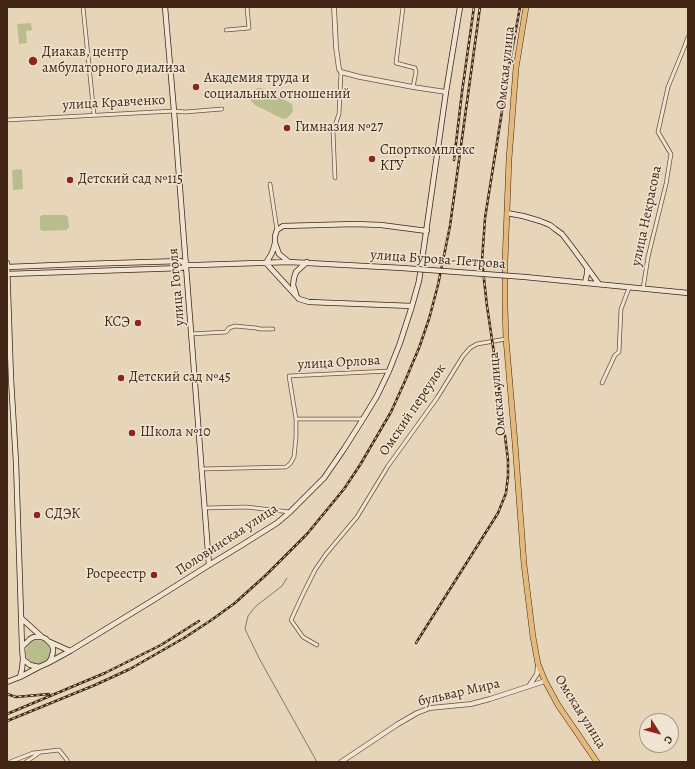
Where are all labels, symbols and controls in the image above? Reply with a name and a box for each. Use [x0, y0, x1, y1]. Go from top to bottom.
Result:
street label: Омская улица [493, 25, 519, 111]
place label: Диакав, центр амбулаторного диализа [42, 45, 185, 78]
marker: Диакав, центр амбулаторного диализа [27, 55, 39, 67]
place label: Академия труда и социальных отношений [204, 71, 351, 104]
marker: Академия труда и социальных отношений [191, 82, 201, 92]
street label: улица Кравченко [62, 92, 166, 114]
place label: Гимназия №27 [295, 120, 383, 136]
marker: Гимназия №27 [282, 123, 292, 133]
place label: Спорткомплекс КГУ [380, 143, 475, 176]
marker: Спорткомплекс КГУ [367, 154, 377, 164]
street label: улица Некрасова [628, 164, 666, 268]
place label: Детский сад №115 [78, 172, 183, 188]
marker: Детский сад №115 [65, 175, 75, 185]
street label: улица Гоголя [165, 247, 189, 327]
street label: улица Бурова-Петрова [370, 247, 506, 273]
place label: КСЭ [104, 315, 130, 331]
marker: КСЭ [133, 318, 143, 328]
street label: улица Орлова [297, 352, 381, 374]
street label: Омская улица [486, 352, 510, 436]
street label: Омский переулок [376, 361, 450, 459]
place label: Детский сад №45 [129, 370, 231, 386]
marker: Детский сад №45 [116, 373, 126, 383]
place label: Школа №10 [140, 425, 211, 441]
marker: Школа №10 [127, 428, 137, 438]
street label: Половинская улица [173, 501, 281, 579]
place label: СДЭК [45, 507, 80, 523]
marker: СДЭК [32, 510, 42, 520]
place label: Росреестр [86, 567, 146, 583]
marker: Росреестр [149, 570, 159, 580]
street label: Омская улица [551, 672, 609, 752]
street label: бульвар Мира [416, 675, 502, 711]
north arrow [639, 713, 679, 753]
text: С [660, 733, 676, 747]

